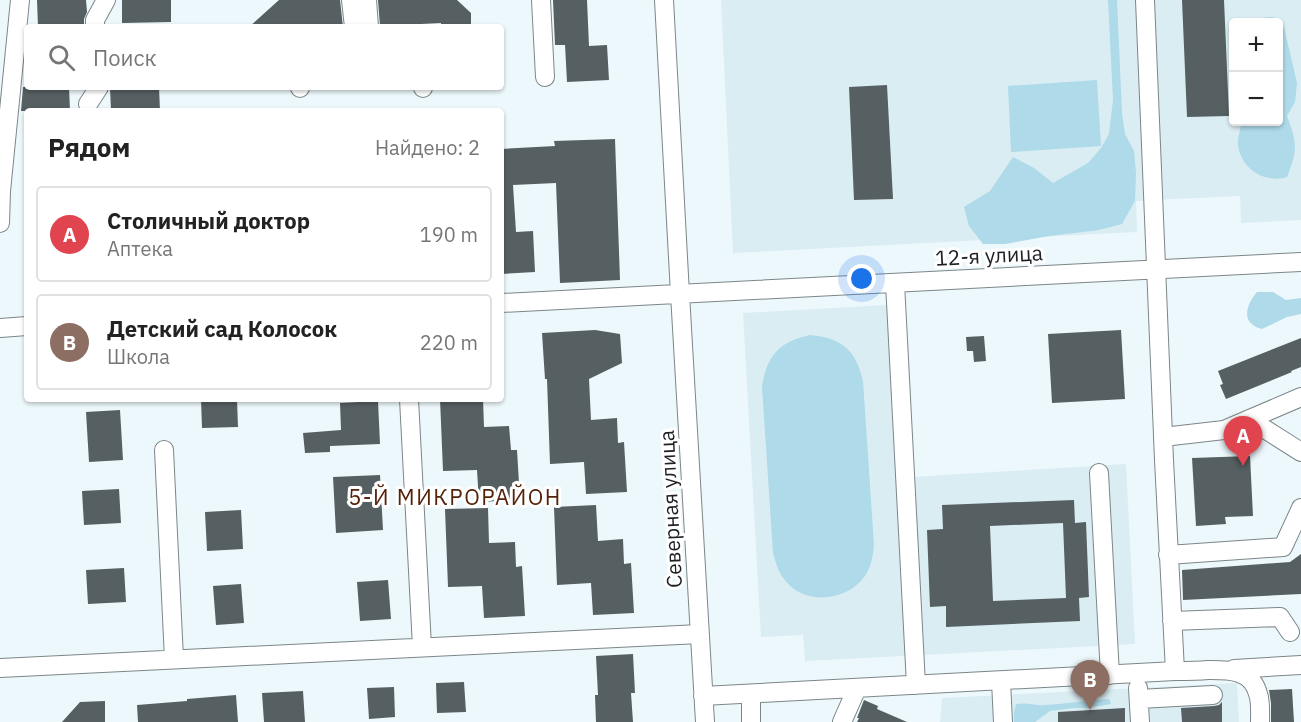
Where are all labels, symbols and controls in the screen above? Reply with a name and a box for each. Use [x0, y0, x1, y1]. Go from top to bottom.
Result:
map controls [1229, 18, 1283, 126]
button: + [1229, 18, 1283, 72]
search box [24, 24, 504, 90]
icon: search [45, 41, 78, 74]
text: Поиск [93, 43, 157, 72]
button: − [1229, 72, 1283, 126]
text: Рядом [48, 130, 130, 164]
text: Найдено: 2 [375, 134, 480, 161]
text: Столичный доктор [107, 206, 310, 235]
text: A [63, 221, 76, 248]
text: 190 m [420, 221, 478, 248]
text: Аптека [107, 235, 173, 262]
street label: 12-я улица [934, 238, 1044, 272]
your location [847, 264, 876, 293]
text: Детский сад Колосок [107, 314, 337, 343]
text: B [63, 329, 76, 356]
text: 220 m [420, 329, 478, 356]
text: Школа [107, 343, 170, 370]
pin: A [1224, 416, 1262, 466]
street label: Северная улица [652, 429, 688, 589]
district label: 5-Й МИКРОРАЙОН [348, 482, 562, 511]
pin: B [1070, 660, 1110, 710]

